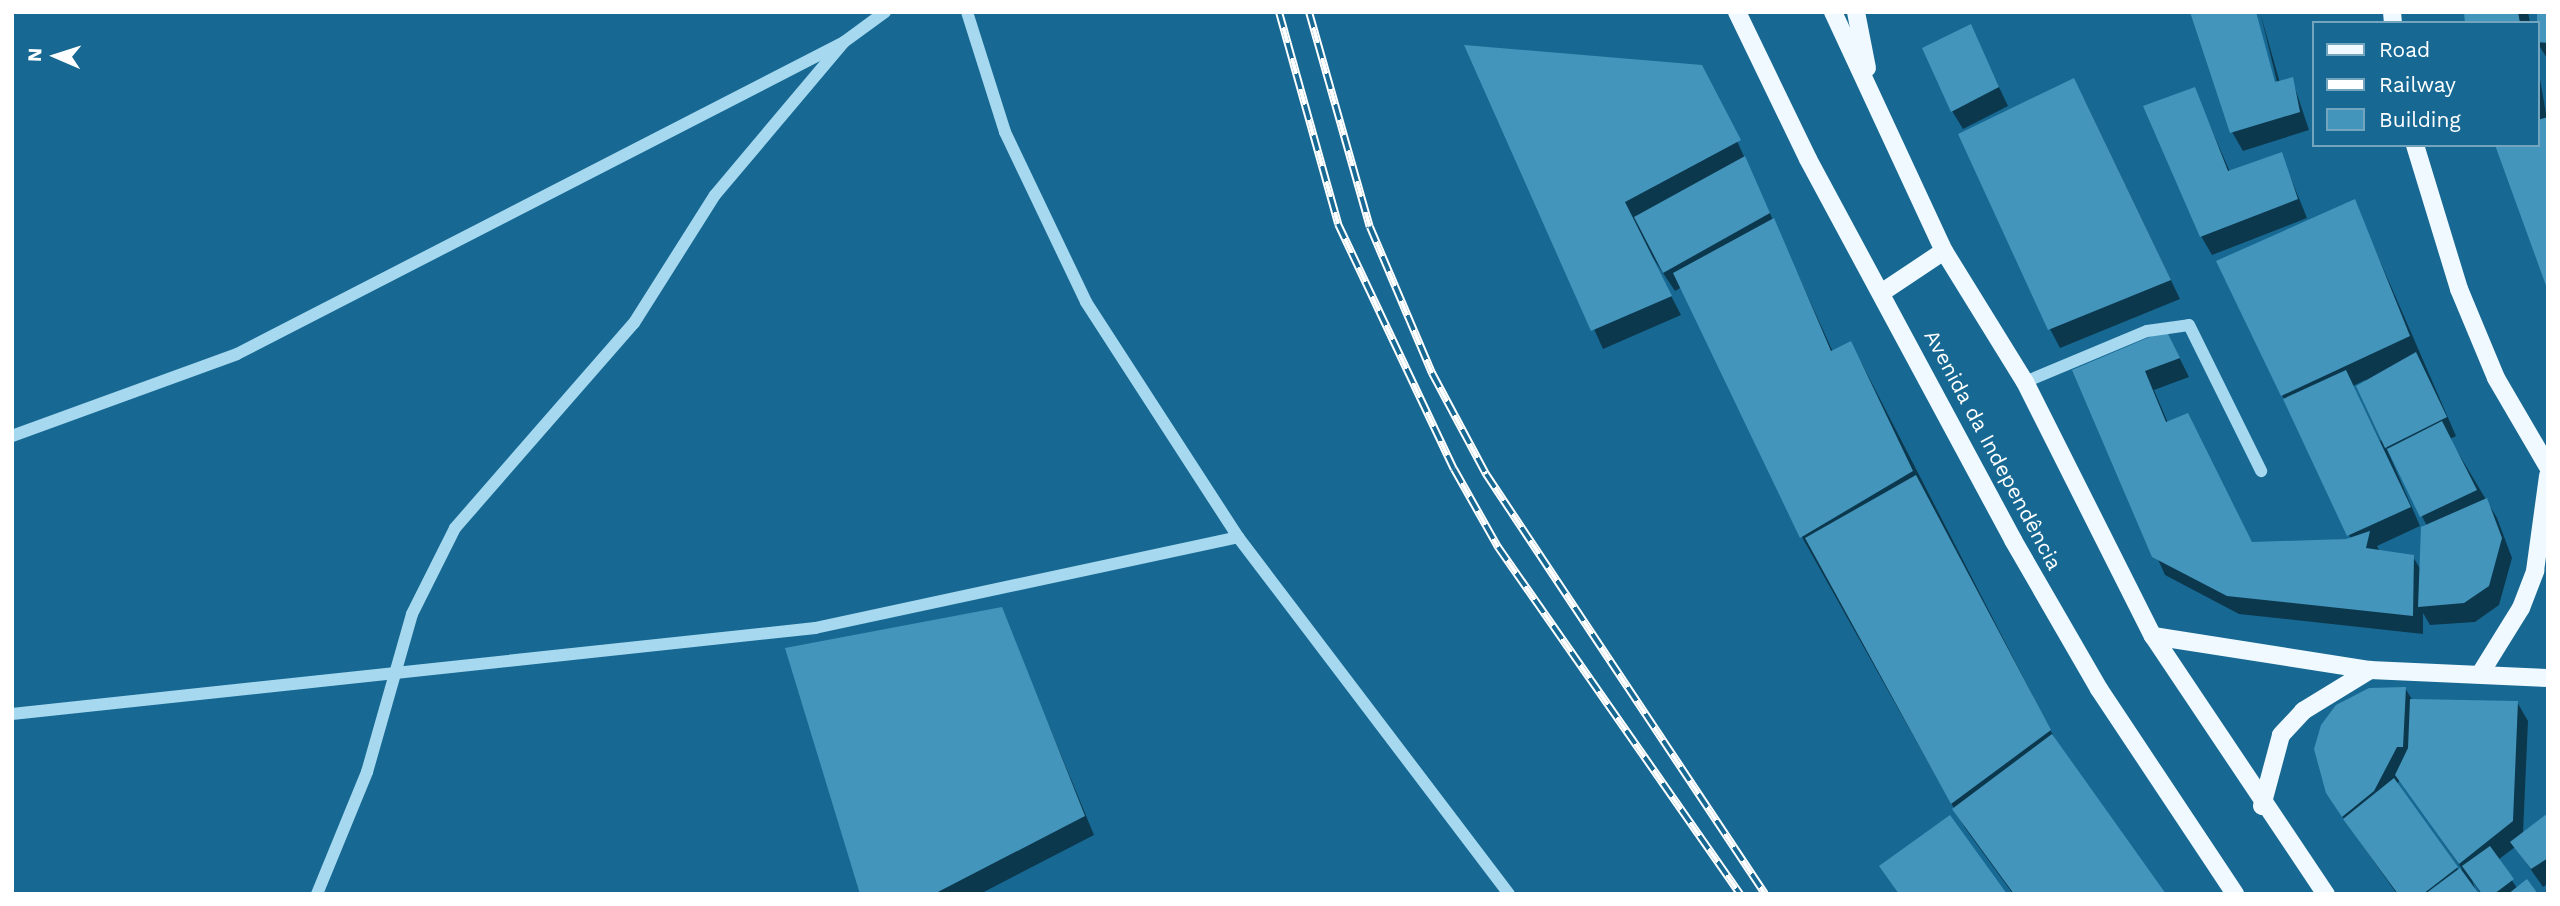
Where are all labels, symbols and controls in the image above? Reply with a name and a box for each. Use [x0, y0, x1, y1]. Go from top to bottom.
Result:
north arrow [21, 21, 91, 91]
legend [2312, 21, 2539, 147]
text: Road [2379, 37, 2430, 62]
text: N [23, 47, 46, 63]
text: Railway [2379, 72, 2456, 97]
text: Building [2379, 107, 2461, 132]
street label: Avenida da Independência [1919, 325, 2067, 575]

